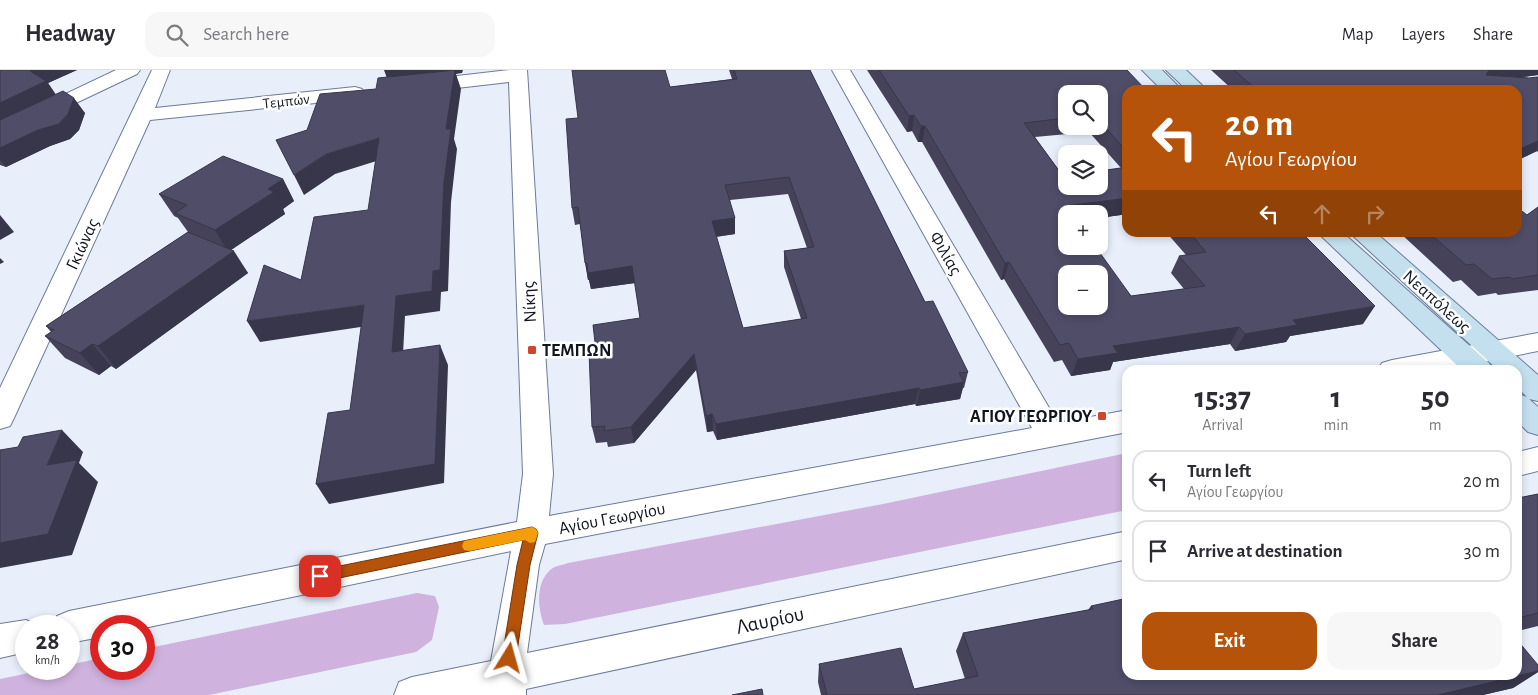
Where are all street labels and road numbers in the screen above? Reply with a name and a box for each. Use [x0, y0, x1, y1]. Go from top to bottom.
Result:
street label: Τεμπών [262, 92, 310, 111]
street label: Γκιώνας [63, 216, 103, 273]
street label: Φιλίας [926, 228, 966, 278]
street label: Νεαπόλεως [1399, 267, 1473, 336]
street label: Νίκης [519, 281, 540, 323]
street label: Αγίου Γεωργίου [557, 499, 667, 538]
street label: Λαυρίου [734, 603, 806, 638]

